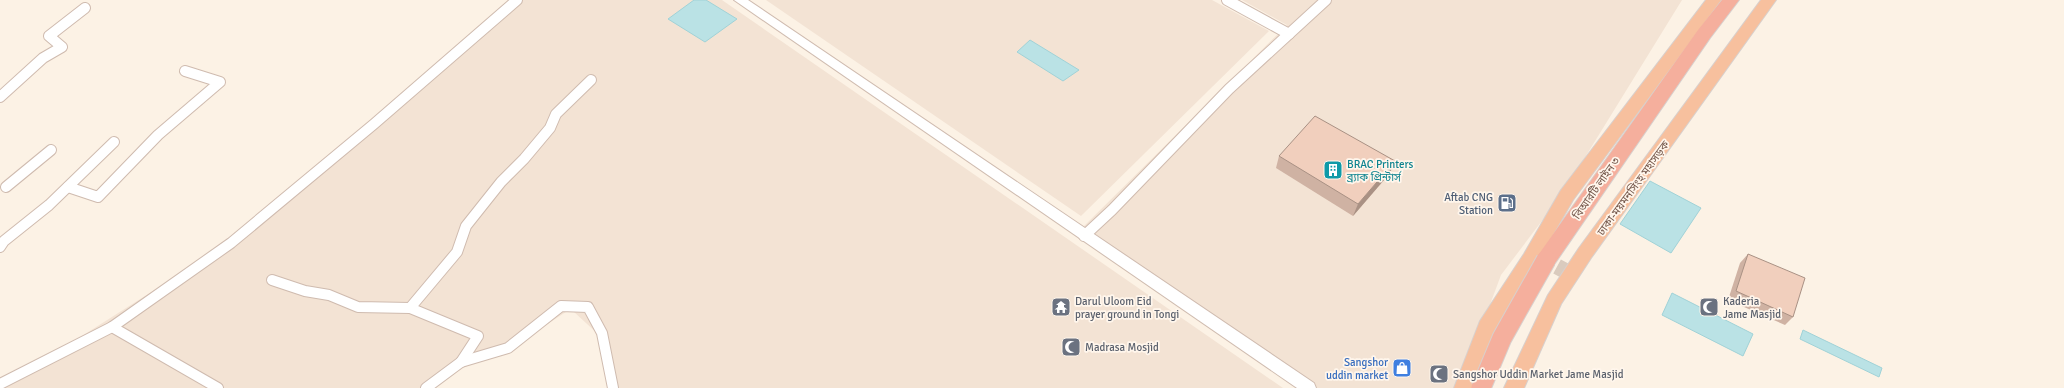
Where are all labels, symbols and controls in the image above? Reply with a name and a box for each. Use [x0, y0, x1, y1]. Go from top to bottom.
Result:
street label: ঢাকা-ময়মনসিংহ মহাসড়ক [1594, 138, 1672, 239]
street label: বিআরটি লাইন ৩ [1570, 154, 1623, 223]
place label: BRAC Printers ব্র্যাক প্রিন্টার্স [1346, 158, 1413, 184]
building icon: BRAC Printers ব্র্যাক প্রিন্টার্স [1322, 159, 1344, 181]
place label: Aftab CNG Station [1444, 191, 1493, 217]
fuel station icon: Aftab CNG Station [1496, 192, 1518, 214]
place label: Darul Uloom Eid prayer ground in Tongi [1075, 295, 1179, 321]
place label: Kaderia Jame Masjid [1723, 295, 1781, 321]
temple icon: Darul Uloom Eid prayer ground in Tongi [1050, 296, 1072, 318]
mosque icon: Kaderia Jame Masjid [1698, 296, 1720, 318]
mosque icon: Madrasa Mosjid [1060, 336, 1082, 358]
place label: Madrasa Mosjid [1085, 341, 1159, 354]
place label: Sangshor uddin market [1326, 356, 1388, 382]
shop icon: Sangshor uddin market [1391, 357, 1413, 379]
mosque icon: Sangshor Uddin Market Jame Masjid [1428, 363, 1450, 385]
place label: Sangshor Uddin Market Jame Masjid [1453, 368, 1624, 381]

